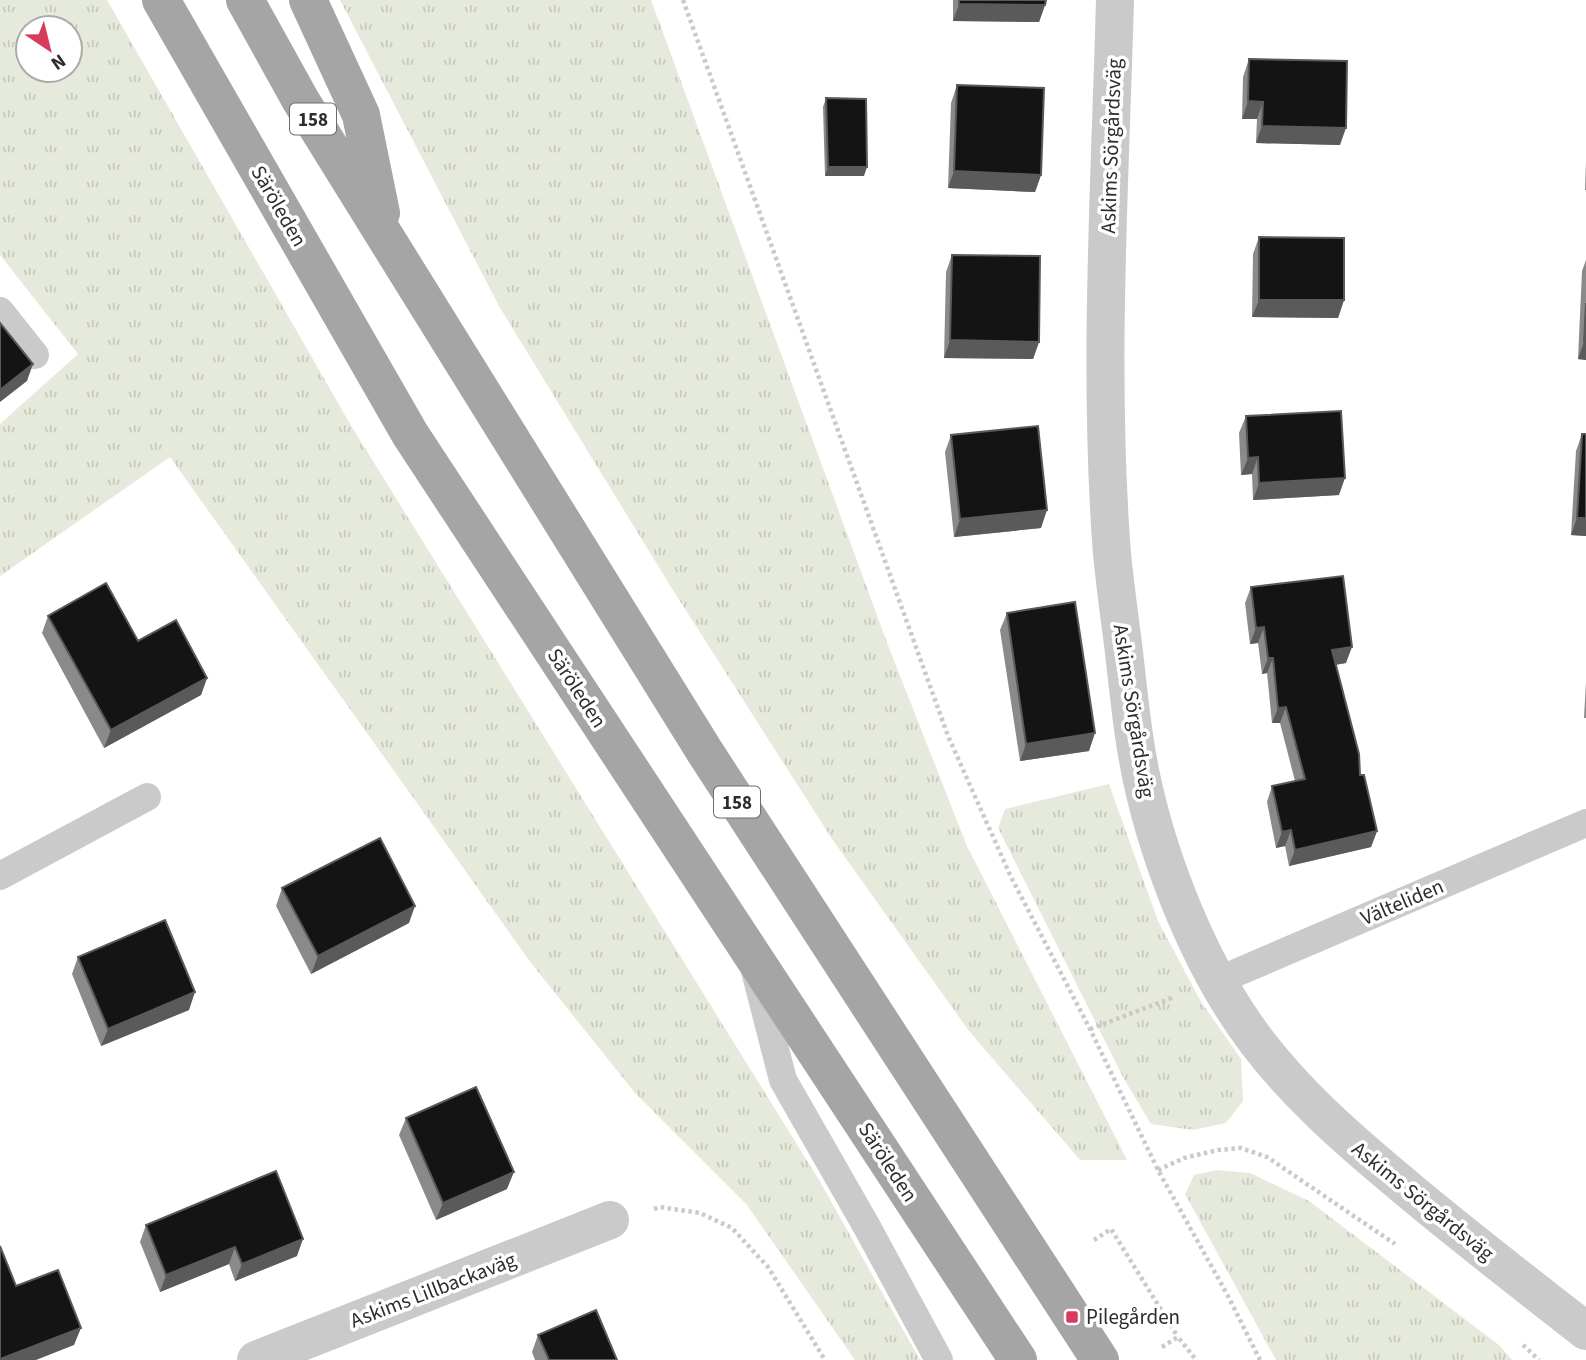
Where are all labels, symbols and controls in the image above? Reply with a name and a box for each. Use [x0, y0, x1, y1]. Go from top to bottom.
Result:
north arrow [14, 14, 84, 84]
text: N [45, 47, 71, 76]
street label: Askims Sörgårdsväg [1093, 57, 1129, 234]
road number: 158 [290, 104, 336, 134]
street label: Säröleden [244, 160, 314, 252]
street label: Askims Sörgårdsväg [1105, 622, 1163, 800]
street label: Säröleden [540, 642, 614, 734]
road number: 158 [714, 786, 760, 818]
street label: Välteliden [1356, 871, 1448, 933]
street label: Säröleden [851, 1116, 925, 1208]
street label: Askims Sörgårdsväg [1345, 1134, 1501, 1268]
street label: Askims Lillbackaväg [346, 1244, 521, 1335]
place label: Pilegården [1086, 1302, 1180, 1332]
marker: Pilegården [1064, 1309, 1080, 1325]

